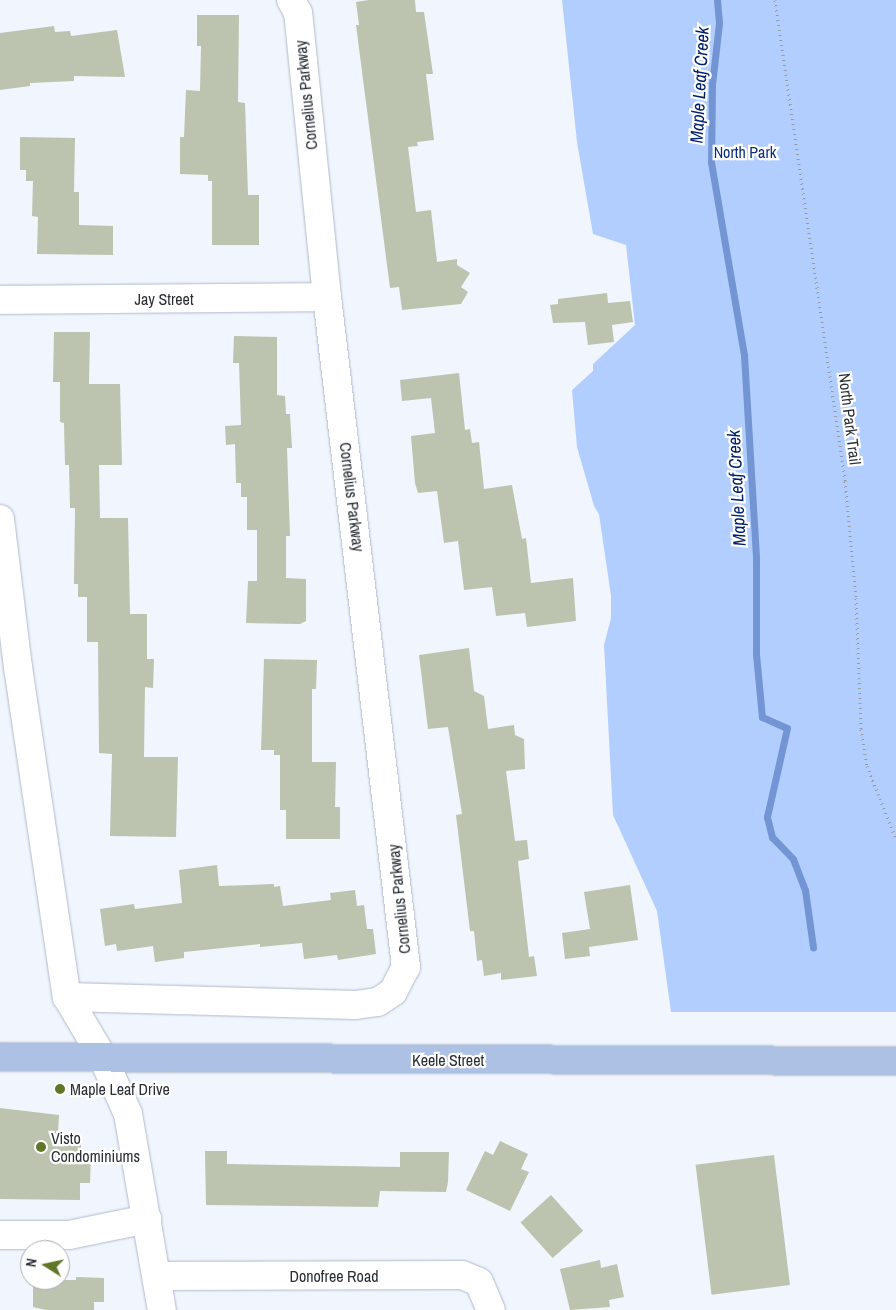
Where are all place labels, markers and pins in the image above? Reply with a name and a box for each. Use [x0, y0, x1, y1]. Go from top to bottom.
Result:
place label: Maple Leaf Drive [70, 1079, 170, 1099]
marker: Maple Leaf Drive [54, 1083, 66, 1095]
place label: Visto Condominiums [51, 1128, 140, 1166]
marker: Visto Condominiums [35, 1141, 47, 1153]

